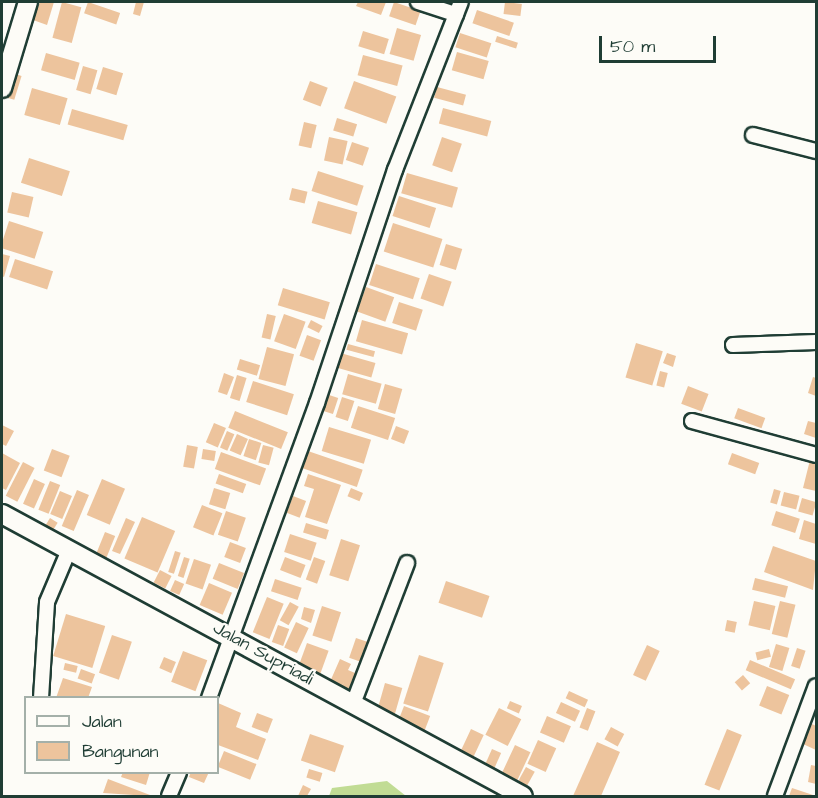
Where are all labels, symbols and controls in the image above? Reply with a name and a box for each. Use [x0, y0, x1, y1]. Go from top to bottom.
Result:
scale bar [602, 24, 719, 62]
text: 50 m [610, 34, 655, 59]
street label: Jalan Supriadi [209, 618, 317, 690]
legend [24, 696, 219, 774]
text: Jalan [82, 709, 122, 734]
text: Bangunan [82, 739, 159, 764]

